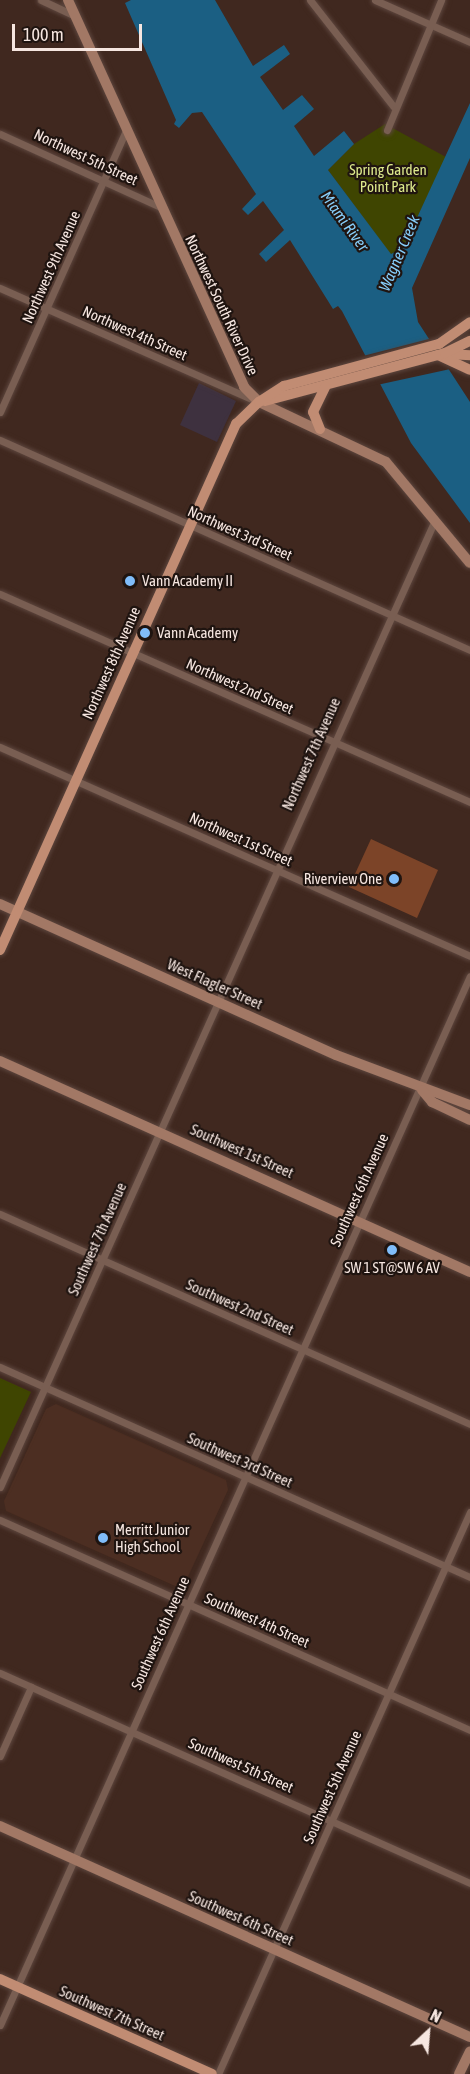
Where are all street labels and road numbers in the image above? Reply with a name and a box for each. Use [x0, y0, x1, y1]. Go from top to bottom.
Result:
street label: Northwest 5th Street [31, 125, 141, 189]
street label: Northwest 9th Avenue [18, 208, 84, 326]
street label: Northwest South River Drive [182, 232, 262, 378]
street label: Northwest 4th Street [80, 302, 190, 364]
street label: Northwest 3rd Street [185, 502, 295, 564]
street label: Northwest 8th Avenue [78, 604, 144, 722]
street label: Northwest 2nd Street [184, 654, 296, 718]
street label: Northwest 7th Avenue [278, 695, 344, 813]
street label: Northwest 1st Street [187, 808, 295, 870]
street label: West Flagler Street [165, 955, 265, 1013]
street label: Southwest 1st Street [188, 1120, 296, 1182]
street label: Southwest 6th Avenue [326, 1131, 392, 1249]
street label: Southwest 7th Avenue [64, 1180, 130, 1298]
street label: Southwest 2nd Street [183, 1275, 297, 1339]
street label: Southwest 3rd Street [185, 1429, 295, 1491]
street label: Southwest 6th Avenue [127, 1574, 193, 1692]
street label: Southwest 4th Street [202, 1589, 312, 1651]
street label: Southwest 5th Avenue [299, 1728, 365, 1846]
street label: Southwest 5th Street [186, 1734, 296, 1796]
street label: Southwest 6th Street [186, 1887, 296, 1949]
street label: Southwest 7th Street [57, 1982, 167, 2044]

